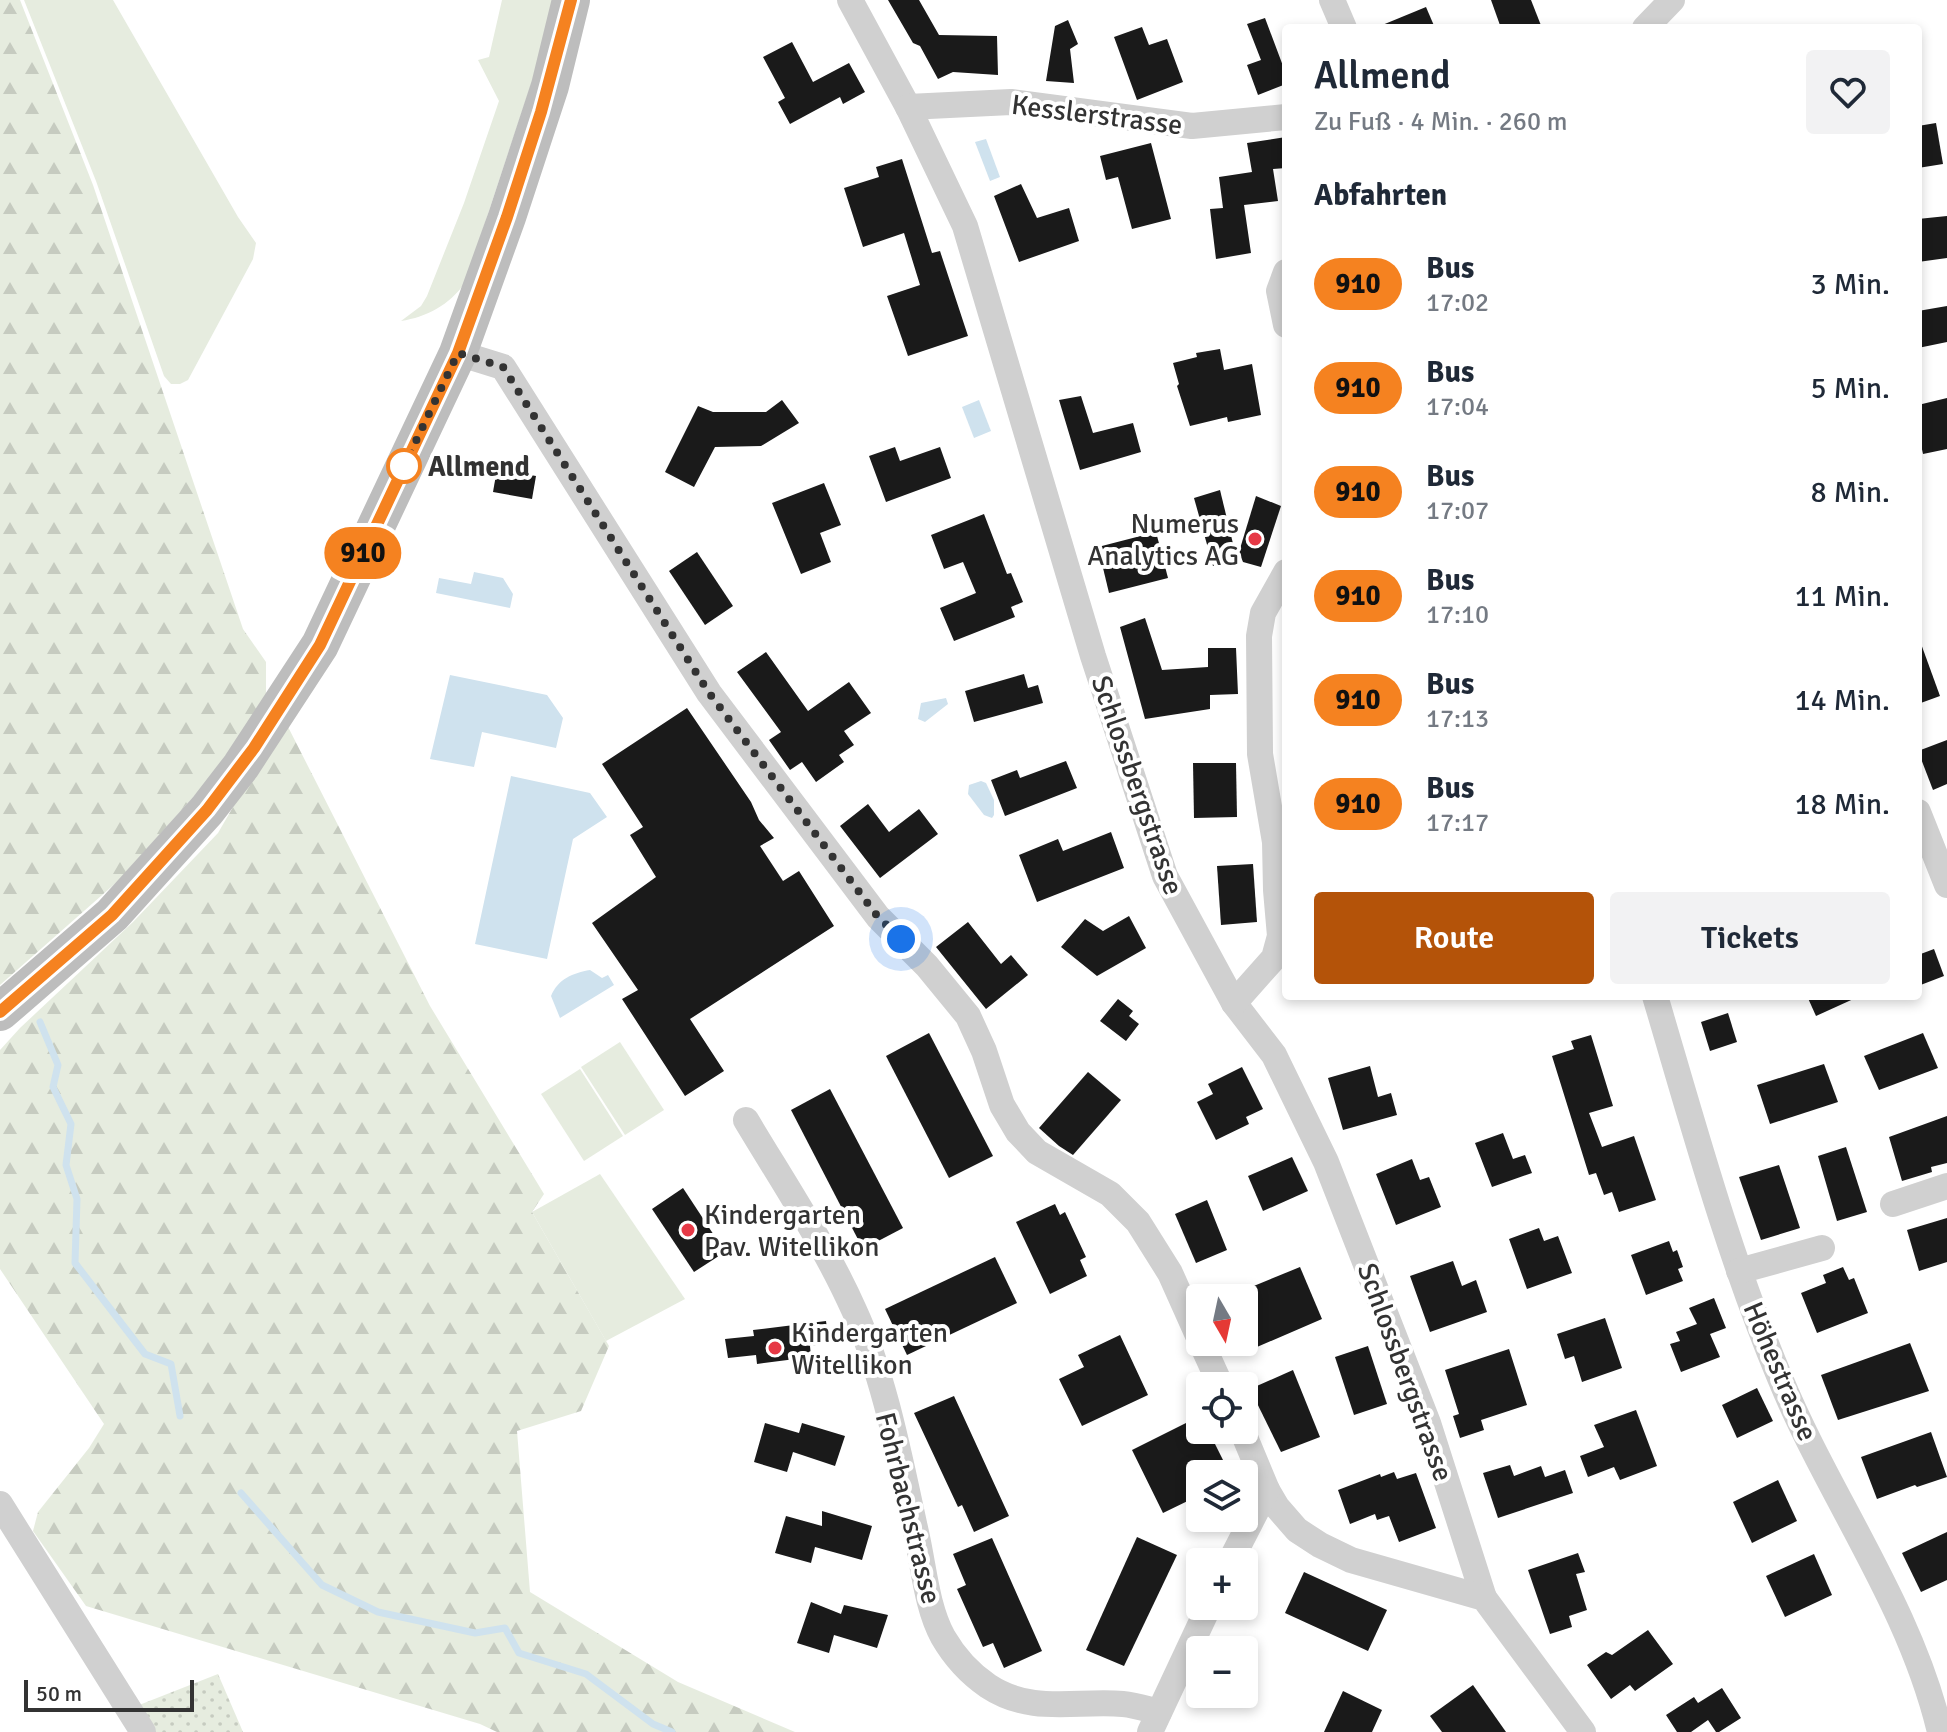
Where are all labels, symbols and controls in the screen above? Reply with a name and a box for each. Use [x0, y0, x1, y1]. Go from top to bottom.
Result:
button: heart [1806, 50, 1890, 134]
text: Allmend [1314, 52, 1451, 99]
street label: Kesslerstrasse [1010, 88, 1184, 142]
text: Zu Fuß · 4 Min. · 260 m [1314, 106, 1567, 138]
text: Abfahrten [1314, 177, 1447, 214]
text: Bus [1426, 250, 1474, 287]
text: 3 Min. [1811, 266, 1890, 303]
text: 910 [1335, 267, 1381, 301]
text: 17:02 [1426, 287, 1489, 319]
text: Bus [1426, 354, 1474, 391]
text: 5 Min. [1811, 370, 1890, 407]
text: 910 [1335, 371, 1381, 405]
text: 17:04 [1426, 391, 1489, 423]
marker: Allmend [387, 449, 421, 483]
place label: Allmend [428, 450, 530, 484]
text: Bus [1426, 458, 1474, 495]
text: 8 Min. [1811, 474, 1890, 511]
text: 910 [1335, 475, 1381, 509]
text: 17:07 [1426, 495, 1489, 527]
place label: Numerus Analytics AG [1087, 507, 1239, 573]
line badge: 910 [317, 527, 409, 579]
marker: Numerus Analytics AG [1246, 530, 1264, 548]
text: 910 [340, 536, 386, 570]
text: Bus [1426, 562, 1474, 599]
text: 11 Min. [1794, 578, 1890, 615]
text: 910 [1335, 579, 1381, 613]
text: 17:10 [1426, 599, 1489, 631]
text: Bus [1426, 666, 1474, 703]
street label: Schlossbergstrasse [1084, 671, 1190, 899]
text: 14 Min. [1794, 682, 1890, 719]
text: 910 [1335, 683, 1381, 717]
text: 17:13 [1426, 703, 1489, 735]
text: Bus [1426, 770, 1474, 807]
text: 18 Min. [1794, 786, 1890, 823]
text: 910 [1335, 787, 1381, 821]
text: 17:17 [1426, 807, 1489, 839]
button: Route [1314, 892, 1594, 984]
button: Tickets [1610, 892, 1890, 984]
your location [881, 919, 921, 959]
place label: Kindergarten Pav. Witellikon [704, 1198, 880, 1264]
marker: Kindergarten Pav. Witellikon [679, 1221, 697, 1239]
street label: Schlossbergstrasse [1350, 1259, 1460, 1486]
north arrow [1186, 1284, 1258, 1356]
map controls [1186, 1284, 1258, 1708]
street label: Höhestrasse [1736, 1297, 1825, 1446]
place label: Kindergarten Witellikon [791, 1316, 948, 1382]
marker: Kindergarten Witellikon [766, 1339, 784, 1357]
button: locate [1186, 1372, 1258, 1444]
street label: Fohrbachstrasse [868, 1409, 948, 1607]
button: layers [1186, 1460, 1258, 1532]
button: + [1186, 1548, 1258, 1620]
button: − [1186, 1636, 1258, 1708]
scale bar [24, 1676, 194, 1712]
text: 50 m [36, 1680, 82, 1707]

